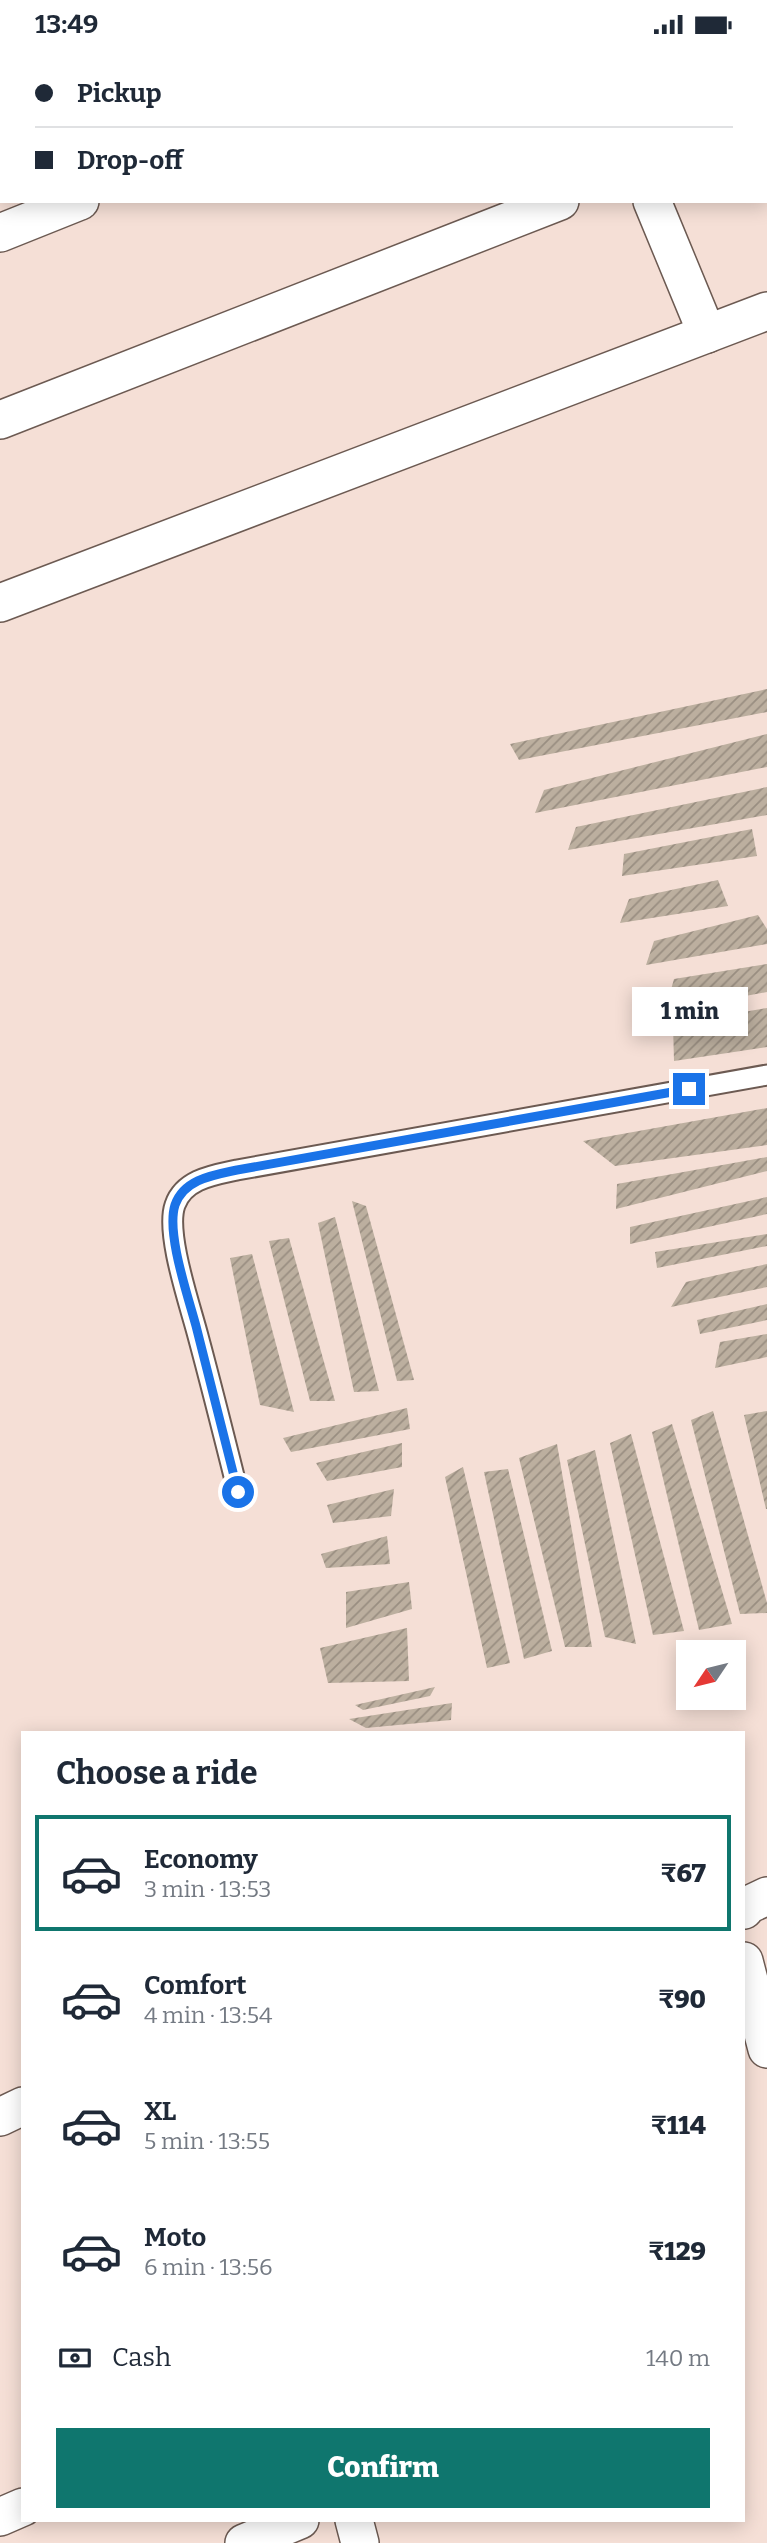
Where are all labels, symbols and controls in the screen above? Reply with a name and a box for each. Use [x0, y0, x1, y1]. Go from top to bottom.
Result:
text: 13:49 [35, 9, 98, 40]
text: Pickup [77, 78, 162, 109]
text: Drop-off [77, 145, 183, 176]
callout: 1 min [631, 988, 747, 1037]
text: 1 min [661, 997, 719, 1025]
route end [673, 1073, 705, 1105]
route start [222, 1476, 254, 1508]
north arrow [676, 1640, 746, 1710]
map controls [676, 1640, 746, 1710]
text: Choose a ride [56, 1754, 257, 1792]
icon: car [60, 1842, 123, 1905]
text: Economy [144, 1844, 258, 1875]
text: ₹67 [660, 1858, 706, 1889]
text: 3 min · 13:53 [144, 1875, 271, 1903]
icon: car [60, 1968, 123, 2031]
text: Comfort [144, 1970, 247, 2001]
text: ₹90 [658, 1984, 706, 2015]
text: 4 min · 13:54 [144, 2001, 272, 2029]
icon: car [60, 2094, 123, 2157]
text: XL [144, 2096, 176, 2127]
text: ₹114 [651, 2110, 706, 2141]
text: 5 min · 13:55 [144, 2127, 270, 2155]
icon: car [60, 2220, 123, 2283]
text: Moto [144, 2222, 206, 2253]
text: ₹129 [648, 2236, 706, 2267]
text: 6 min · 13:56 [144, 2253, 273, 2281]
icon: cash [56, 2339, 94, 2377]
text: Cash [112, 2342, 171, 2373]
text: 140 m [646, 2344, 710, 2372]
button: Confirm [56, 2428, 710, 2508]

